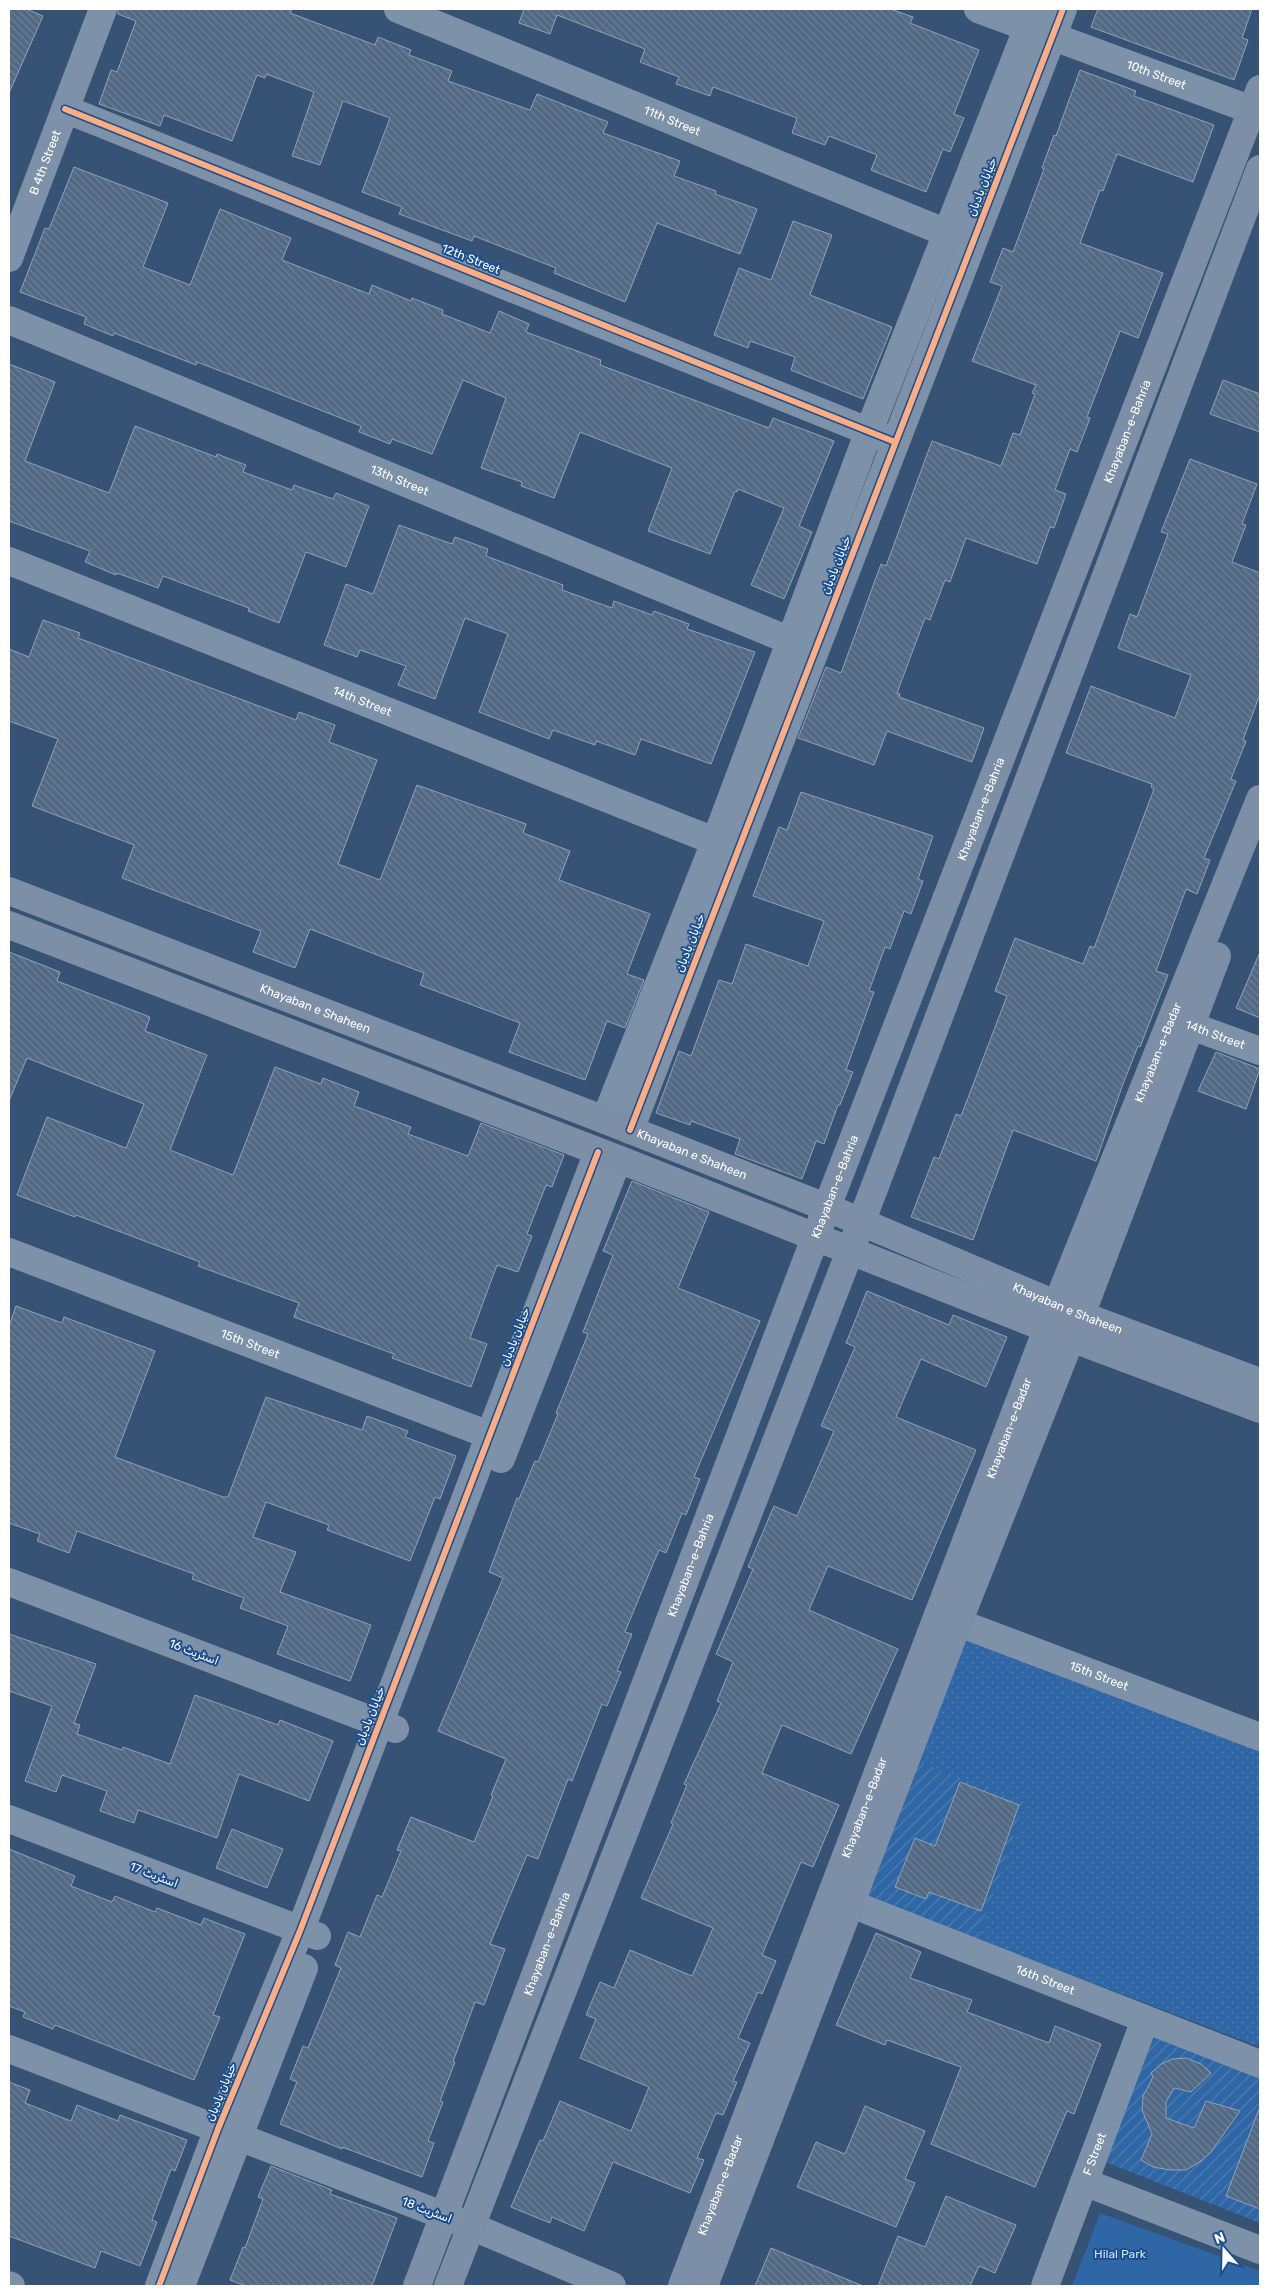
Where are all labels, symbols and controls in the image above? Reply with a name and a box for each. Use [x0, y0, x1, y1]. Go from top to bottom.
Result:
street label: 10th Street [1125, 57, 1188, 92]
street label: 11th Street [642, 103, 703, 139]
street label: B 4th Street [26, 128, 64, 197]
street label: خیابان بادبان [964, 156, 1000, 218]
street label: 12th Street [440, 241, 503, 277]
street label: Khayaban-e-Bahria [1101, 378, 1154, 485]
street label: 13th Street [368, 462, 431, 499]
street label: خیابان بادبان [818, 534, 854, 596]
street label: 14th Street [331, 683, 394, 719]
street label: Khayaban-e-Bahria [955, 756, 1007, 863]
street label: خیابان بادبان [672, 912, 708, 974]
street label: Khayaban e Shaheen [258, 981, 372, 1036]
street label: Khayaban-e-Badar [1132, 1000, 1185, 1105]
street label: 14th Street [1184, 1017, 1247, 1052]
street label: Khayaban e Shaheen [635, 1126, 749, 1182]
street label: Khayaban-e-Bahria [809, 1133, 861, 1240]
street label: Khayaban e Shaheen [1011, 1280, 1124, 1337]
street label: خیابان بادبان [497, 1306, 533, 1368]
street label: 15th Street [219, 1326, 282, 1362]
street label: Khayaban-e-Badar [984, 1376, 1035, 1480]
street label: Khayaban-e-Bahria [665, 1512, 717, 1619]
street label: اسٹریٹ 16 [167, 1636, 221, 1669]
street label: 15th Street [1067, 1658, 1131, 1694]
street label: خیابان بادبان [352, 1685, 388, 1747]
street label: Khayaban-e-Badar [839, 1755, 890, 1860]
street label: اسٹریٹ 17 [127, 1859, 180, 1892]
street label: Khayaban-e-Bahria [521, 1890, 573, 1997]
street label: 16th Street [1014, 1962, 1077, 1998]
street label: خیابان بادبان [203, 2061, 239, 2123]
street label: F Street [1080, 2130, 1109, 2177]
street label: Khayaban-e-Badar [695, 2132, 746, 2237]
street label: اسٹریٹ 18 [400, 2194, 454, 2227]
north arrow [1199, 2225, 1249, 2275]
text: N [1212, 2229, 1227, 2248]
park label: Hilal Park [1094, 2247, 1147, 2261]

